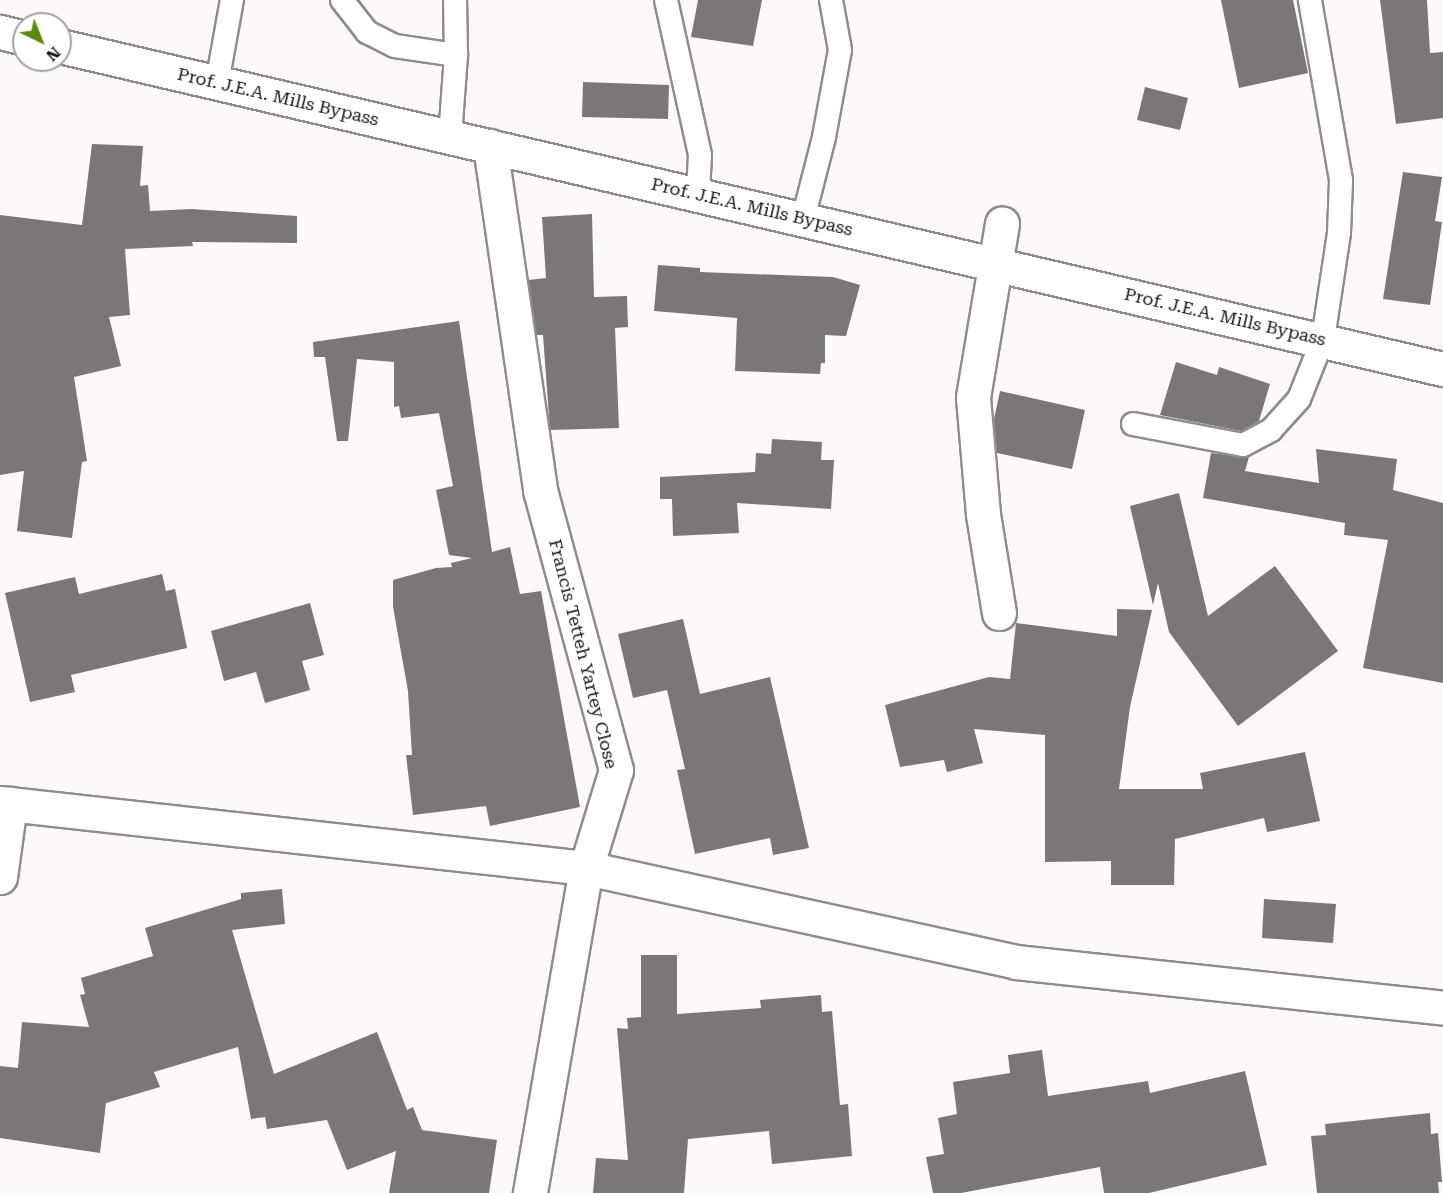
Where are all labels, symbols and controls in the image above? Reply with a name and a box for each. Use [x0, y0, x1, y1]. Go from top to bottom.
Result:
north arrow [12, 12, 72, 72]
text: N [42, 43, 64, 65]
street label: Prof. J.E.A. Mills Bypass [175, 63, 381, 131]
street label: Prof. J.E.A. Mills Bypass [649, 173, 855, 241]
street label: Prof. J.E.A. Mills Bypass [1122, 283, 1328, 351]
street label: Francis Tetteh Yartey Close [544, 537, 622, 771]

